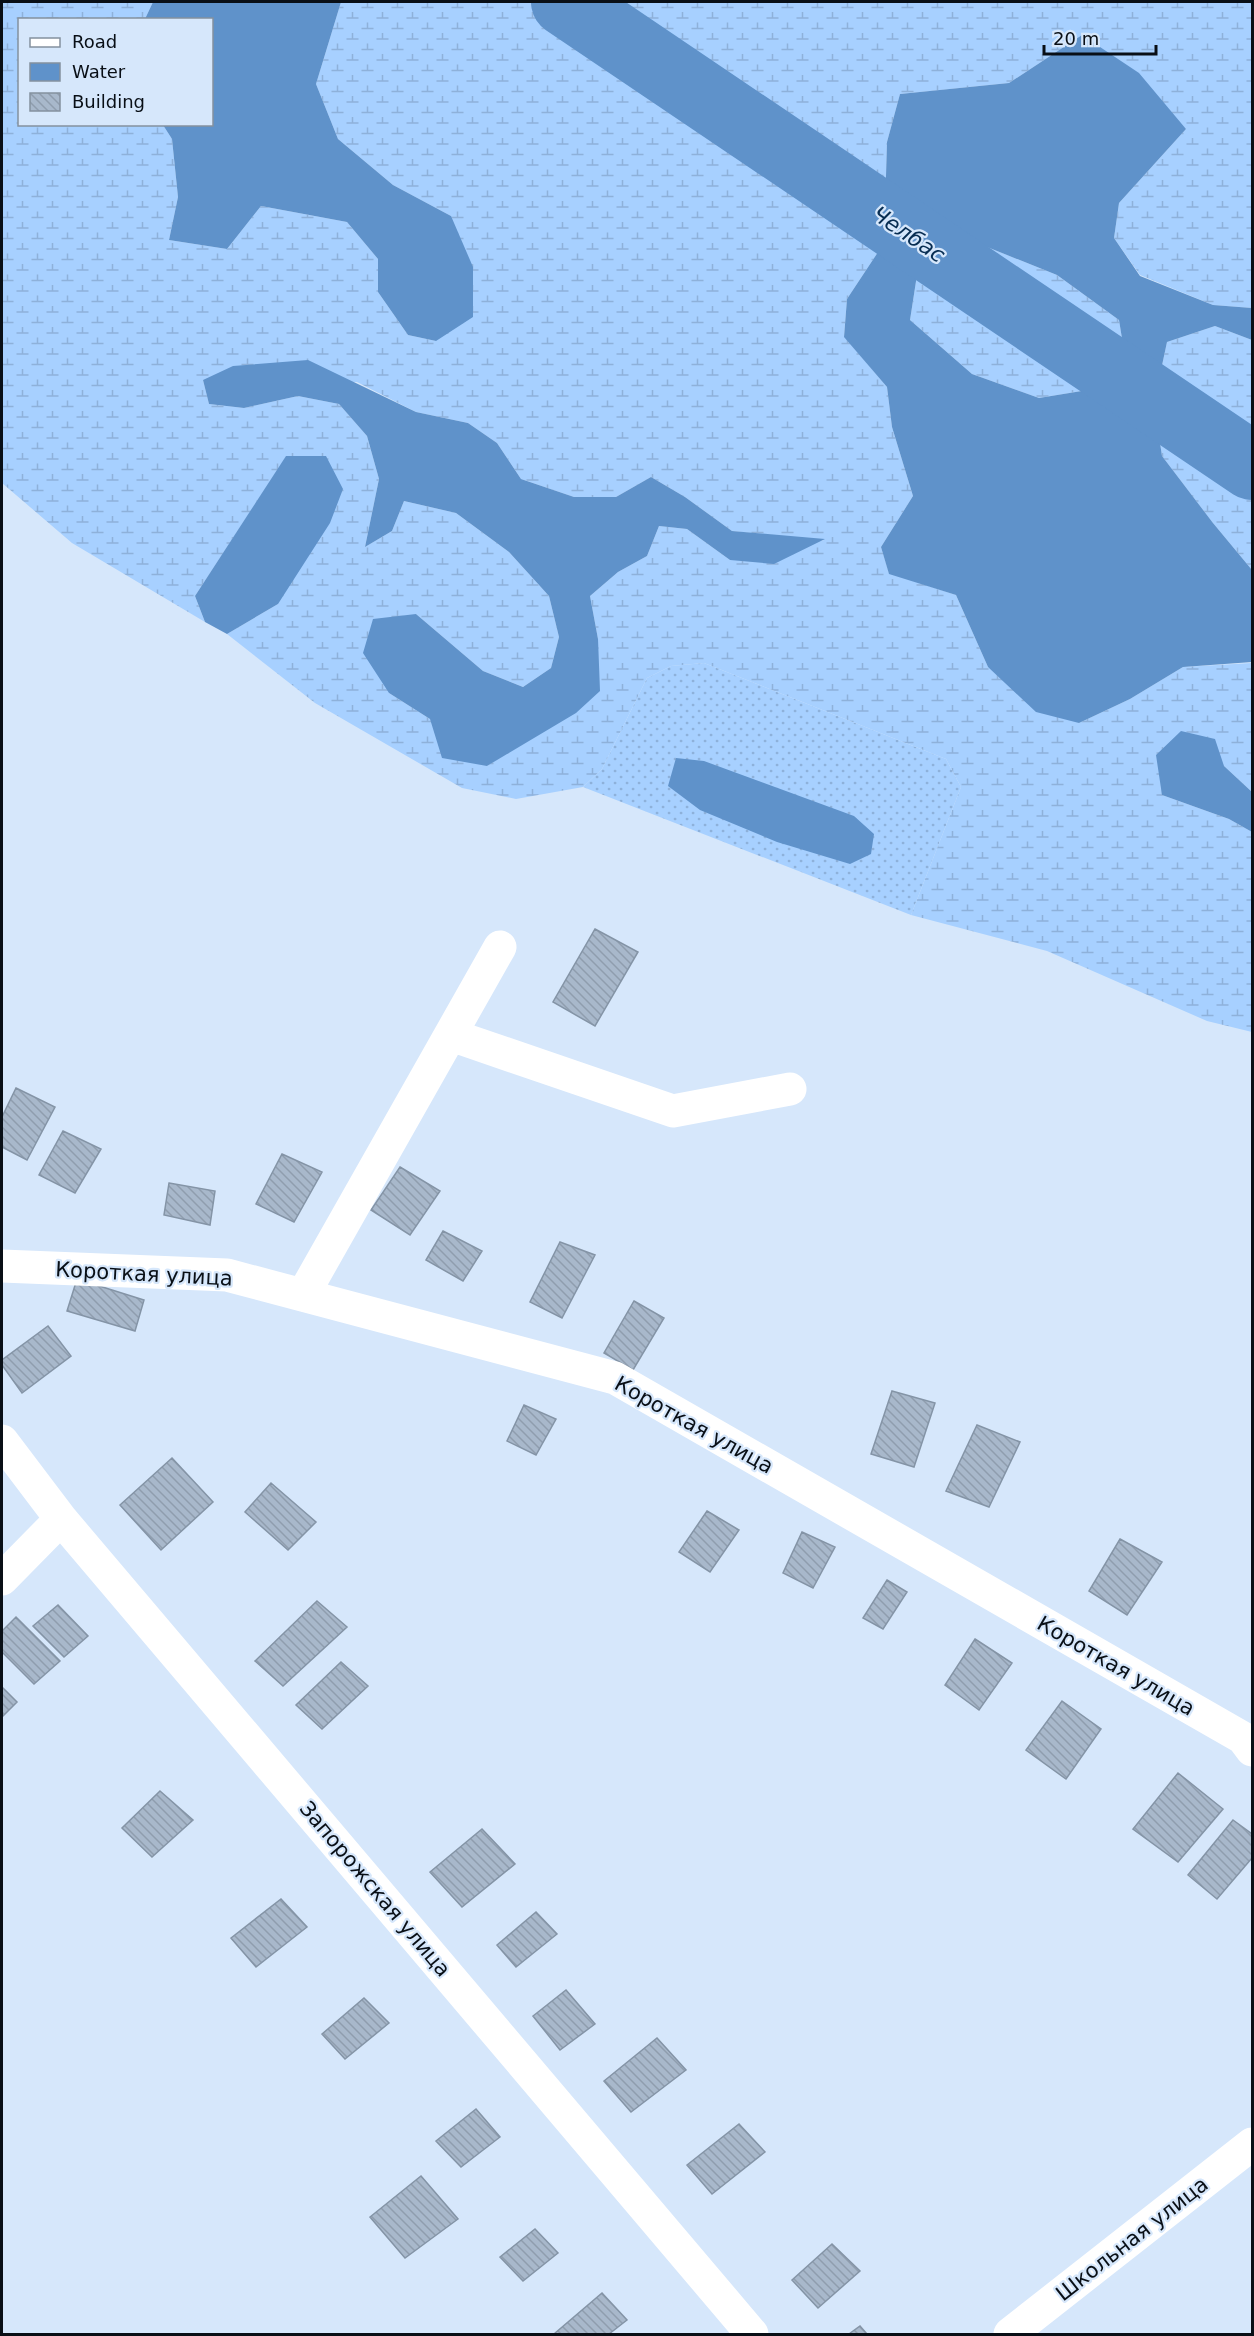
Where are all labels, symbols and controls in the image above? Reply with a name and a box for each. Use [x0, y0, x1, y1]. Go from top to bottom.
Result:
legend [18, 18, 213, 126]
scale bar [1044, 18, 1156, 56]
text: 20 m [1053, 28, 1099, 49]
text: Road [72, 31, 117, 52]
text: Water [72, 61, 126, 82]
text: Building [72, 91, 145, 112]
water label: Челбас [868, 201, 950, 268]
street label: Короткая улица [55, 1257, 233, 1291]
street label: Короткая улица [610, 1371, 778, 1479]
street label: Короткая улица [1033, 1611, 1199, 1721]
street label: Запорожская улица [295, 1797, 455, 1981]
street label: Школьная улица [1051, 2172, 1213, 2306]

